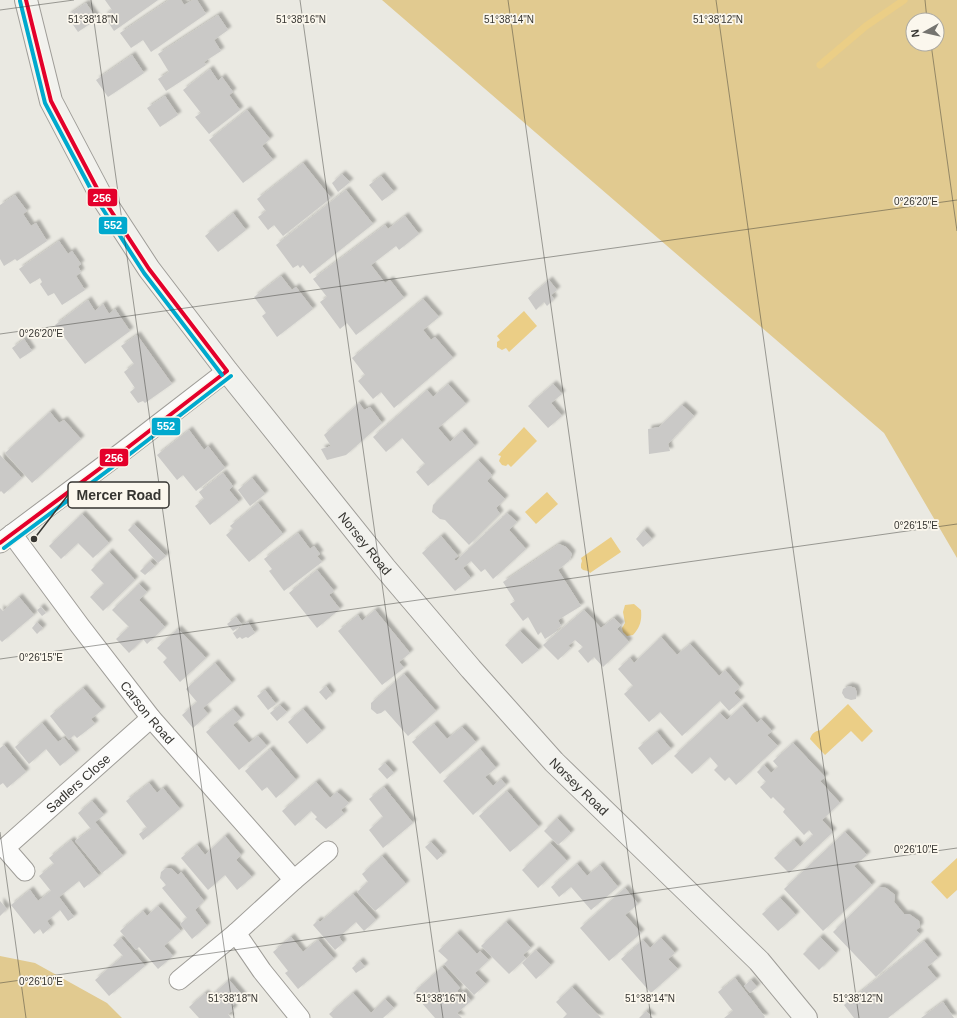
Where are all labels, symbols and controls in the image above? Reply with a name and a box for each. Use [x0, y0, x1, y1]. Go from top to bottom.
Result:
north arrow [905, 12, 945, 52]
text: 51°38'18"N [68, 14, 118, 25]
text: 51°38'16"N [276, 14, 326, 25]
text: 51°38'14"N [484, 14, 534, 25]
text: 51°38'12"N [693, 14, 743, 25]
text: N [909, 29, 922, 38]
line badge: 256 [87, 188, 118, 207]
text: 256 [93, 192, 111, 204]
text: 0°26'20"E [894, 196, 938, 207]
line badge: 552 [98, 216, 128, 235]
text: 552 [104, 219, 122, 231]
text: 0°26'20"E [19, 328, 63, 339]
line badge: 552 [151, 417, 181, 436]
text: 552 [157, 420, 175, 432]
line badge: 256 [99, 448, 129, 467]
text: 256 [105, 452, 123, 464]
callout: Mercer Road [68, 482, 169, 508]
text: Mercer Road [77, 487, 161, 503]
street label: Norsey Road [336, 509, 395, 578]
text: 0°26'15"E [894, 520, 938, 531]
text: 0°26'15"E [19, 652, 63, 663]
street label: Carson Road [118, 678, 178, 747]
street label: Sadlers Close [43, 751, 113, 816]
street label: Norsey Road [547, 755, 612, 818]
text: 0°26'10"E [894, 844, 938, 855]
text: 0°26'10"E [19, 976, 63, 987]
text: 51°38'18"N [208, 993, 258, 1004]
text: 51°38'16"N [416, 993, 466, 1004]
text: 51°38'14"N [625, 993, 675, 1004]
text: 51°38'12"N [833, 993, 883, 1004]

